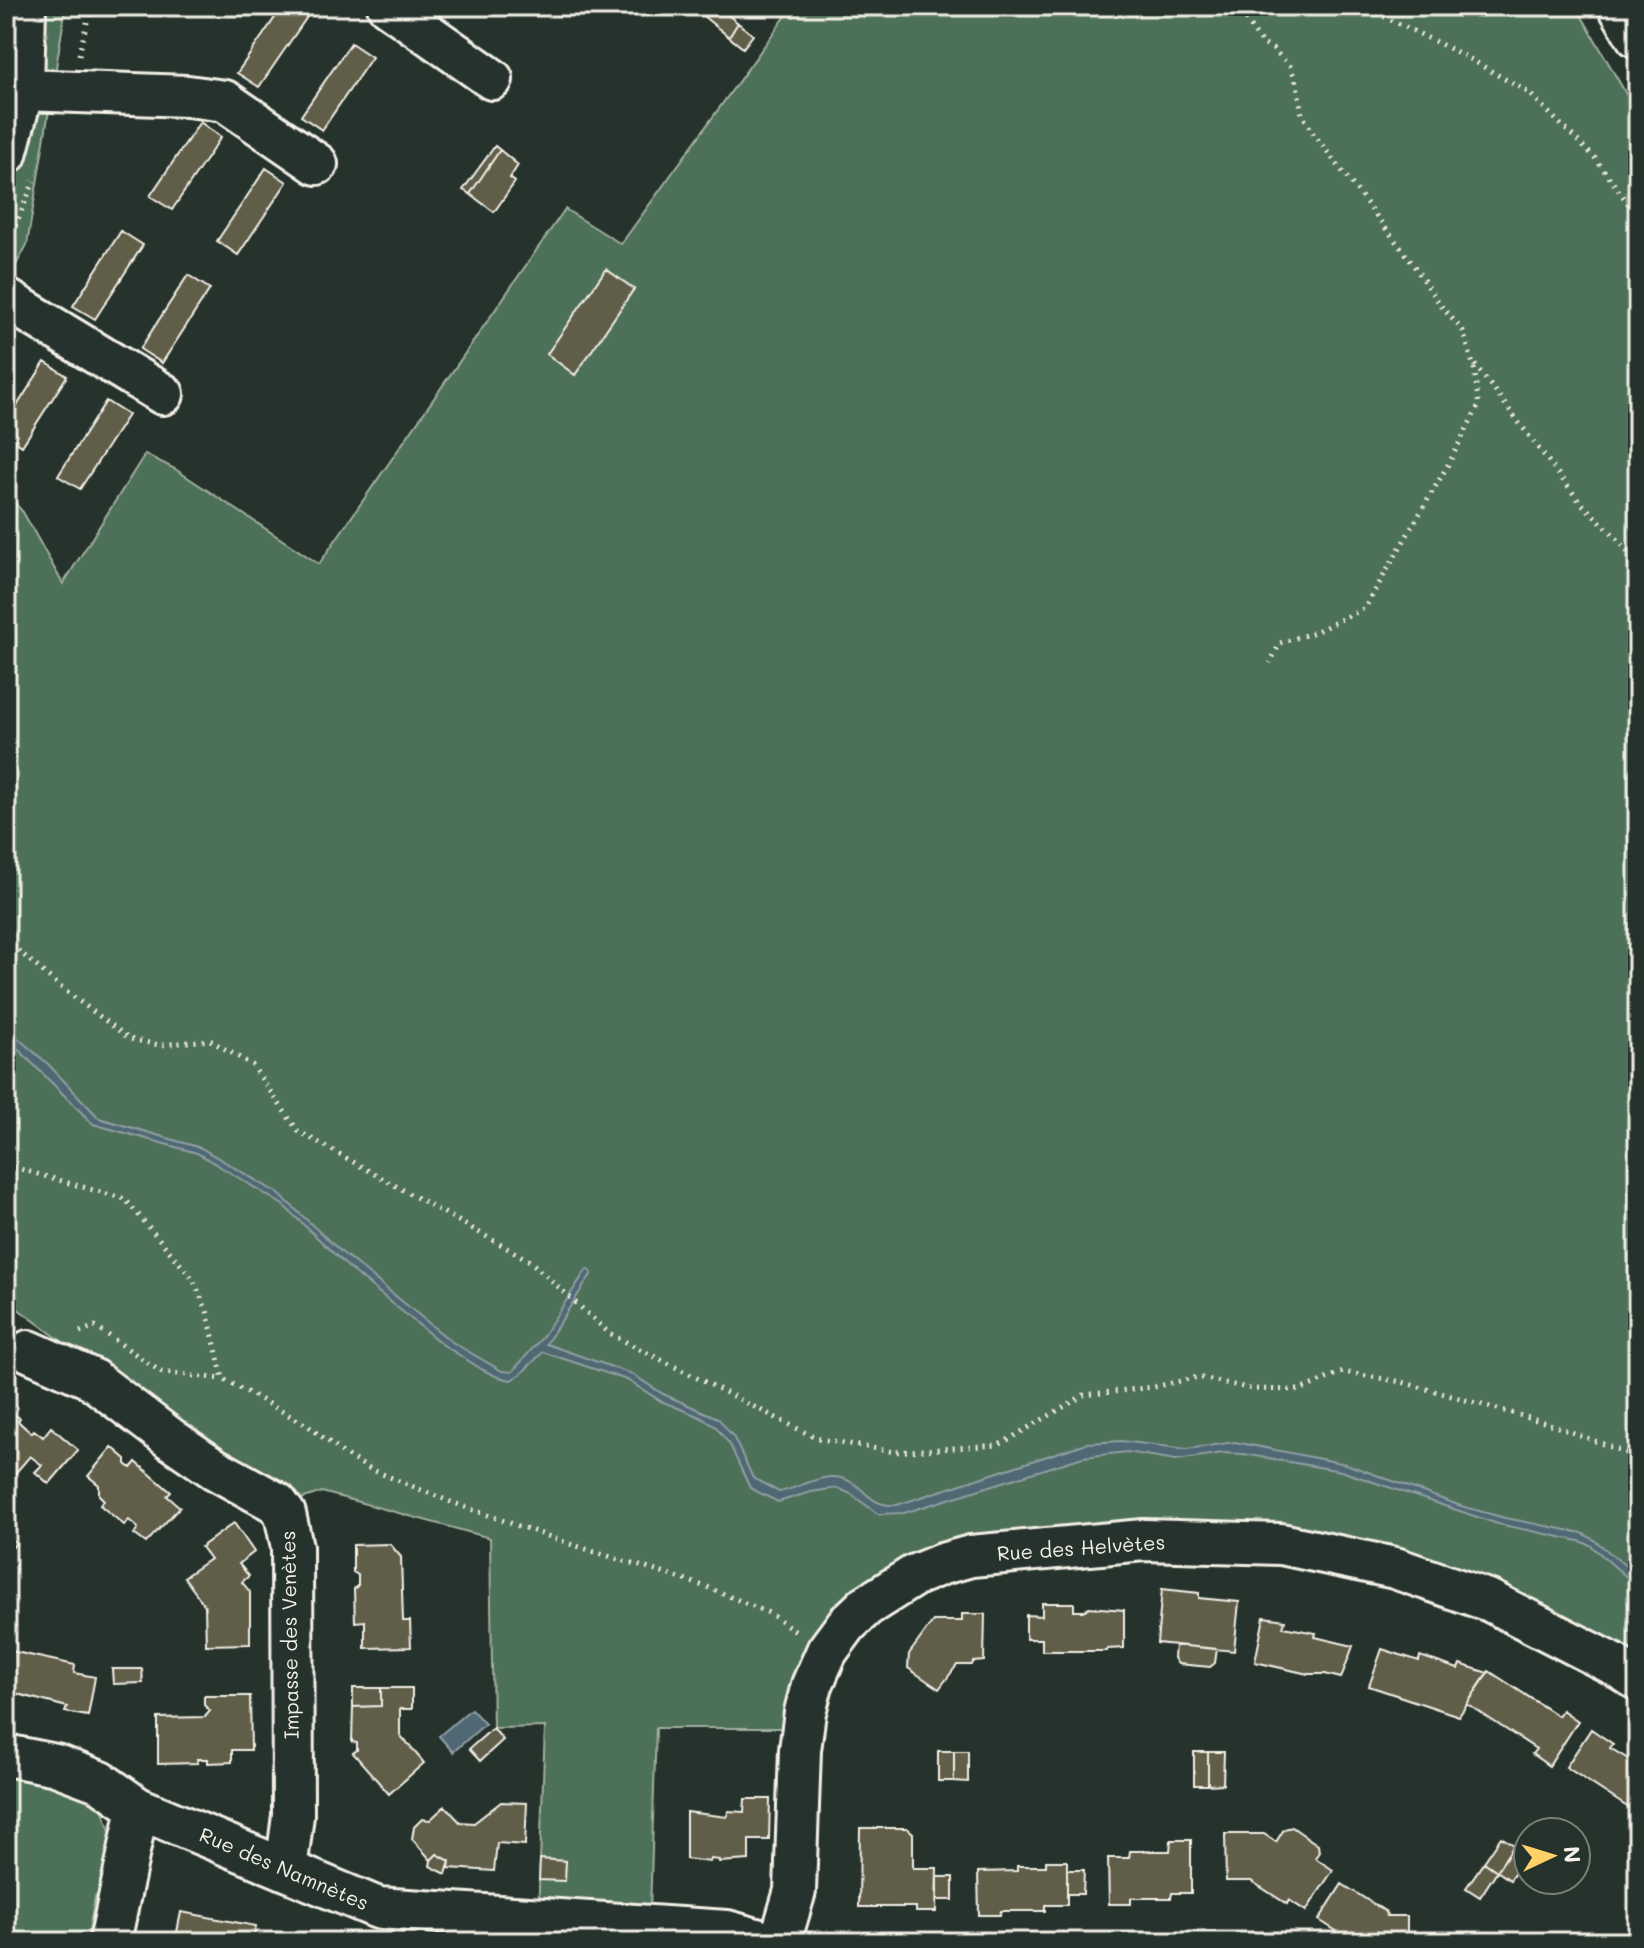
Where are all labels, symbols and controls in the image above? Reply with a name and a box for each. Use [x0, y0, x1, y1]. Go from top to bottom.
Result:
street label: Rue des Helvètes [996, 1528, 1166, 1566]
street label: Impasse des Venètes [274, 1531, 304, 1739]
north arrow [1512, 1816, 1592, 1896]
street label: Rue des Namnètes [196, 1821, 373, 1915]
text: N [1557, 1845, 1587, 1864]

